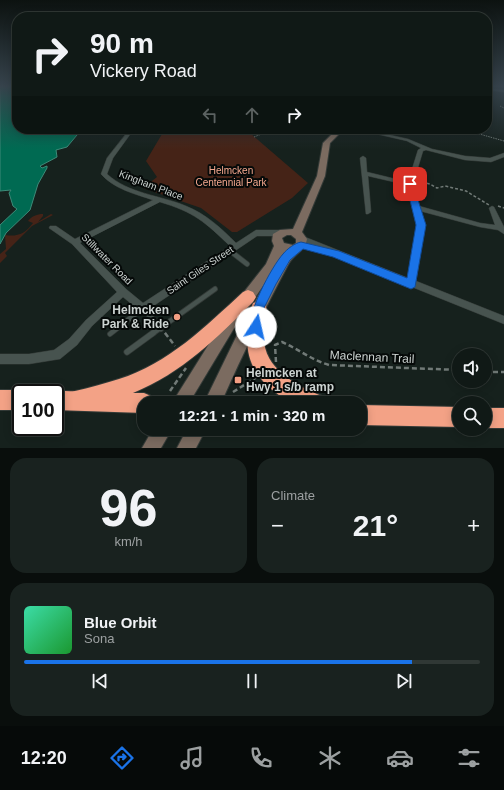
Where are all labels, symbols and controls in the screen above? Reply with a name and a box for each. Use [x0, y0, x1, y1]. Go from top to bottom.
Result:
icon: right [24, 28, 76, 80]
text: 90 m [90, 28, 154, 59]
text: Vickery Road [90, 61, 197, 81]
icon: left [199, 104, 221, 126]
icon: ahead [241, 104, 263, 126]
icon: right [283, 104, 305, 126]
park label: Helmcken Centennial Park [195, 165, 268, 188]
pin [393, 167, 427, 201]
street label: Kingham Place [118, 168, 185, 202]
icon: arrive [399, 173, 421, 195]
street label: Stillwater Road [79, 231, 135, 287]
street label: Saint Giles Street [165, 244, 236, 296]
place label: Helmcken Park & Ride [102, 303, 169, 331]
position arrow [235, 306, 277, 348]
marker: Helmcken Park & Ride [172, 312, 182, 322]
street label: Maclennan Trail [329, 348, 415, 366]
map controls [452, 348, 492, 436]
button: sound [452, 348, 492, 388]
place label: Helmcken at Hwy 1 s/b ramp [246, 366, 334, 394]
marker: Helmcken at Hwy 1 s/b ramp [233, 375, 243, 385]
speed limit sign: 100 [12, 384, 64, 436]
button: search [452, 396, 492, 436]
text: 12:21 · 1 min · 320 m [179, 407, 325, 424]
text: 96 [100, 479, 157, 537]
text: Climate [271, 488, 315, 503]
text: 21° [353, 509, 398, 542]
text: − [271, 513, 284, 538]
text: + [467, 513, 480, 538]
text: km/h [114, 534, 143, 549]
text: Blue Orbit [84, 614, 157, 631]
text: Sona [84, 631, 114, 646]
icon: previous [89, 670, 111, 692]
icon: pause [241, 670, 263, 692]
icon: next [393, 670, 415, 692]
icon: directions [108, 744, 136, 772]
icon: music [178, 744, 206, 772]
icon: phone [247, 744, 275, 772]
icon: climate [316, 744, 344, 772]
icon: car [386, 744, 414, 772]
icon: filters [455, 744, 483, 772]
text: 12:20 [21, 748, 67, 768]

